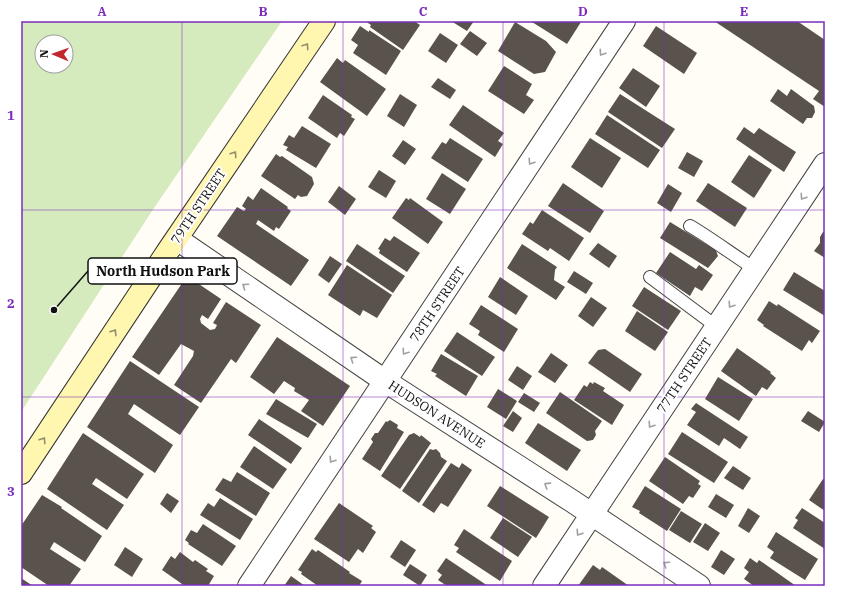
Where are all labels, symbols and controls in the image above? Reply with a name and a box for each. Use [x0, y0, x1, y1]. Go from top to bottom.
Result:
text: A [97, 3, 107, 20]
text: B [258, 3, 268, 20]
text: C [419, 3, 428, 20]
text: D [578, 3, 588, 20]
text: E [740, 3, 748, 20]
north arrow [34, 34, 74, 74]
one-way arrow [301, 44, 308, 51]
text: N [37, 49, 51, 58]
one-way arrow [600, 49, 607, 56]
text: 1 [7, 107, 15, 124]
one-way arrow [229, 151, 237, 158]
one-way arrow [528, 158, 535, 165]
street label: 79TH STREET [167, 165, 230, 247]
one-way arrow [800, 193, 808, 200]
callout: North Hudson Park [88, 258, 237, 284]
text: North Hudson Park [96, 262, 230, 280]
street label: 78TH STREET [406, 263, 469, 345]
one-way arrow [242, 283, 249, 291]
text: 2 [7, 295, 15, 312]
one-way arrow [728, 301, 736, 308]
one-way arrow [109, 329, 116, 336]
street label: 77TH STREET [653, 334, 716, 416]
one-way arrow [402, 348, 409, 355]
one-way arrow [350, 356, 357, 364]
street label: HUDSON AVENUE [385, 377, 488, 452]
one-way arrow [648, 421, 656, 428]
one-way arrow [38, 437, 45, 444]
one-way arrow [330, 456, 337, 463]
text: 3 [7, 483, 15, 500]
one-way arrow [544, 483, 551, 490]
one-way arrow [576, 529, 584, 536]
one-way arrow [663, 561, 670, 569]

